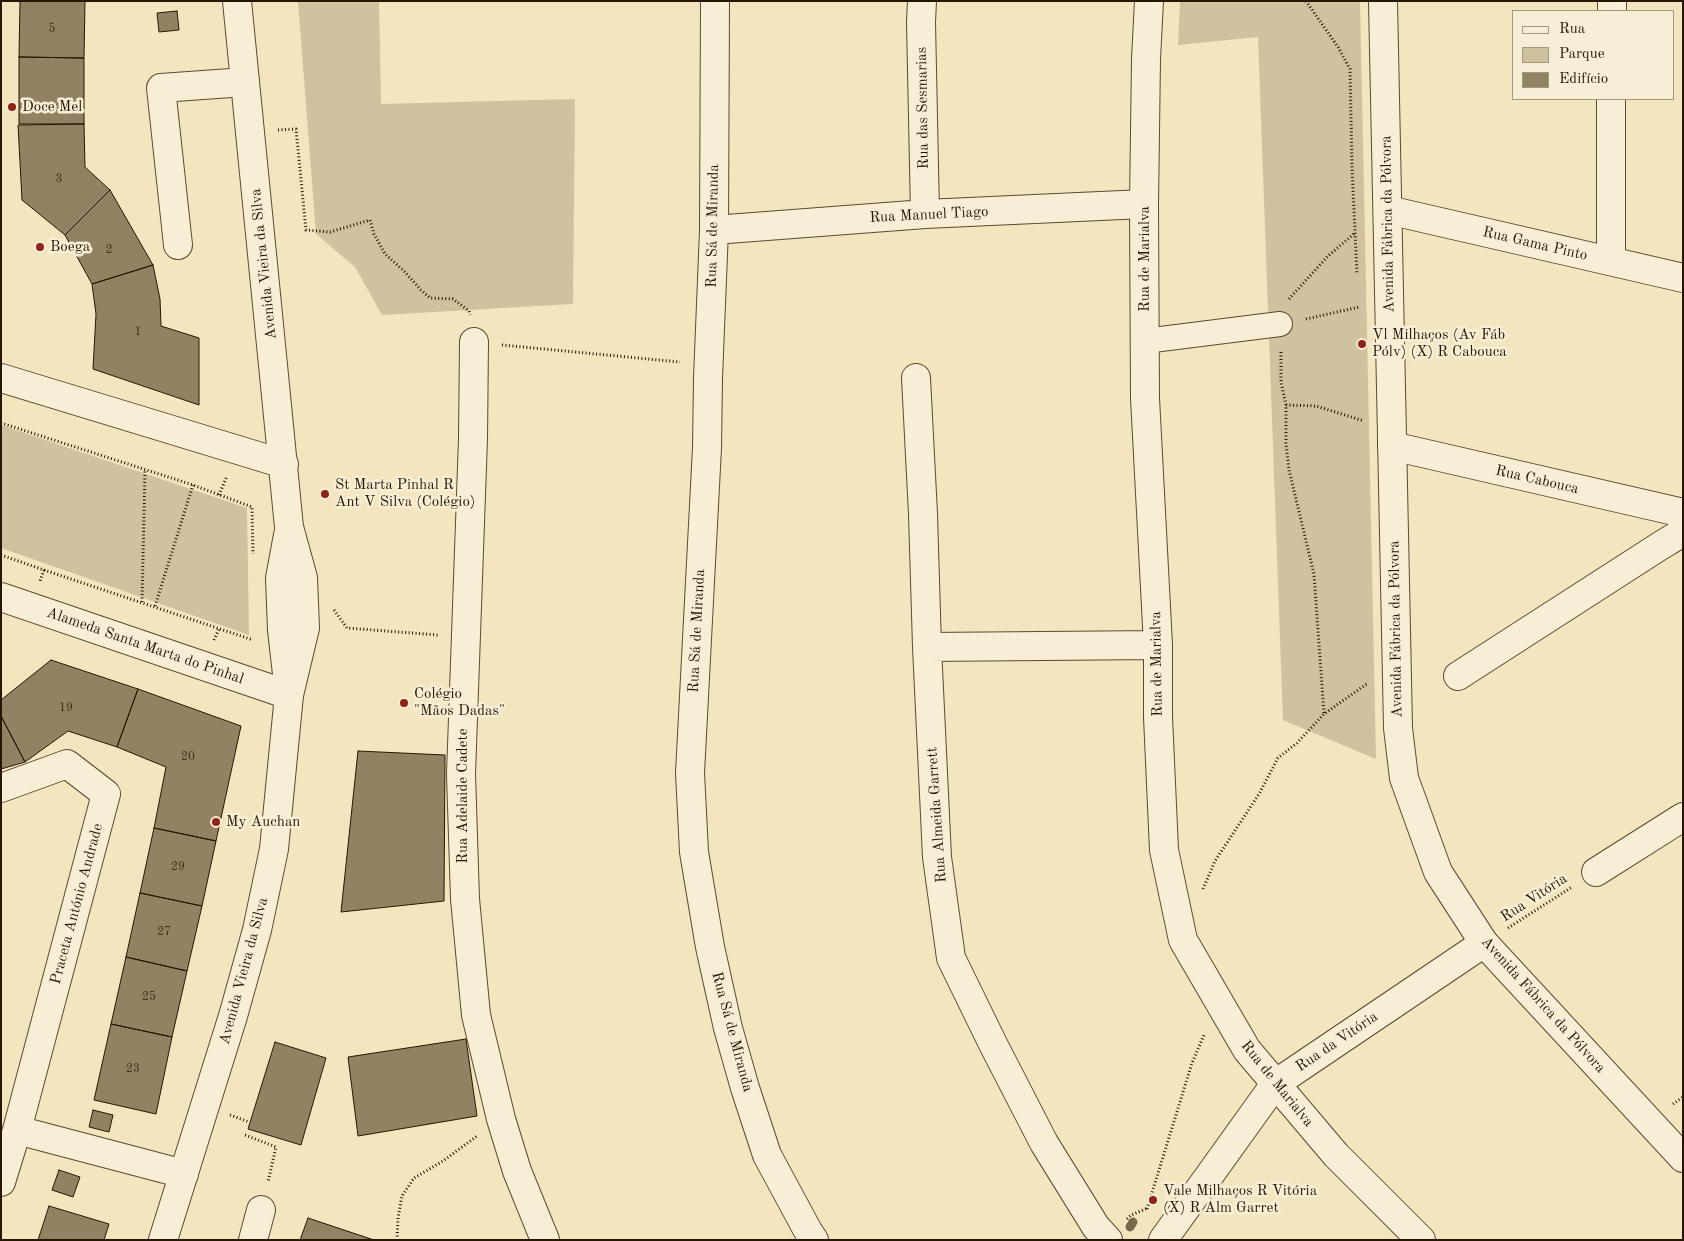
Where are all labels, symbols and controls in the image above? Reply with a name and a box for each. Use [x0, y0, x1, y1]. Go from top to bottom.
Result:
legend [1512, 10, 1674, 100]
house number: 5 [49, 22, 55, 36]
text: Rua [1559, 22, 1585, 37]
street label: Rua das Sesmarias [913, 47, 933, 169]
text: Parque [1559, 47, 1605, 62]
text: Edifício [1559, 72, 1608, 87]
place label: Doce Mel [22, 98, 82, 116]
marker: Doce Mel [6, 101, 18, 113]
street label: Avenida Fábrica da Pólvora [1377, 135, 1399, 313]
street label: Rua Sá de Miranda [703, 164, 723, 288]
house number: 3 [56, 172, 62, 186]
street label: Avenida Vieira da Silva [247, 188, 281, 340]
street label: Rua Manuel Tiago [869, 203, 989, 227]
street label: Rua de Marialva [1136, 206, 1154, 312]
street label: Rua Gama Pinto [1481, 223, 1589, 265]
place label: Boega [50, 238, 90, 256]
marker: Boega [34, 241, 46, 253]
house number: 2 [106, 243, 112, 257]
house number: 1 [135, 325, 141, 339]
place label: Vl Milhaços (Av Fáb Pólv) (X) R Cabouca [1372, 326, 1507, 361]
marker: Vl Milhaços (Av Fáb Pólv) (X) R Cabouca [1356, 338, 1368, 350]
street label: Rua Cabouca [1494, 462, 1580, 498]
place label: St Marta Pinhal R Ant V Silva (Colégio) [335, 476, 475, 511]
marker: St Marta Pinhal R Ant V Silva (Colégio) [319, 488, 331, 500]
street label: Avenida Fábrica da Pólvora [1385, 540, 1407, 718]
street label: Rua Sá de Miranda [685, 569, 709, 693]
street label: Alameda Santa Marta do Pinhal [44, 604, 246, 688]
street label: Rua de Marialva [1147, 611, 1167, 717]
place label: Colégio "Mãos Dadas" [414, 685, 505, 720]
marker: Colégio "Mãos Dadas" [398, 697, 410, 709]
house number: 19 [59, 701, 73, 715]
street label: Rua Adelaide Cadete [454, 728, 472, 864]
street label: Rua Almeida Garrett [923, 746, 951, 884]
house number: 20 [181, 750, 195, 764]
place label: My Auchan [226, 813, 300, 831]
marker: My Auchan [210, 816, 222, 828]
street label: Praceta António Andrade [47, 822, 107, 986]
house number: 29 [171, 860, 185, 874]
street label: Rua Vitória [1497, 870, 1571, 926]
street label: Avenida Vieira da Silva [216, 895, 272, 1047]
house number: 27 [157, 925, 171, 939]
street label: Avenida Fábrica da Pólvora [1477, 933, 1609, 1077]
street label: Rua Sá de Miranda [707, 970, 757, 1094]
house number: 25 [142, 990, 156, 1004]
street label: Rua da Vitória [1293, 1008, 1381, 1076]
street label: Rua de Marialva [1237, 1037, 1317, 1131]
house number: 23 [126, 1062, 140, 1076]
place label: Vale Milhaços R Vitória (X) R Alm Garret [1163, 1182, 1317, 1217]
marker: Vale Milhaços R Vitória (X) R Alm Garret [1147, 1194, 1159, 1206]

